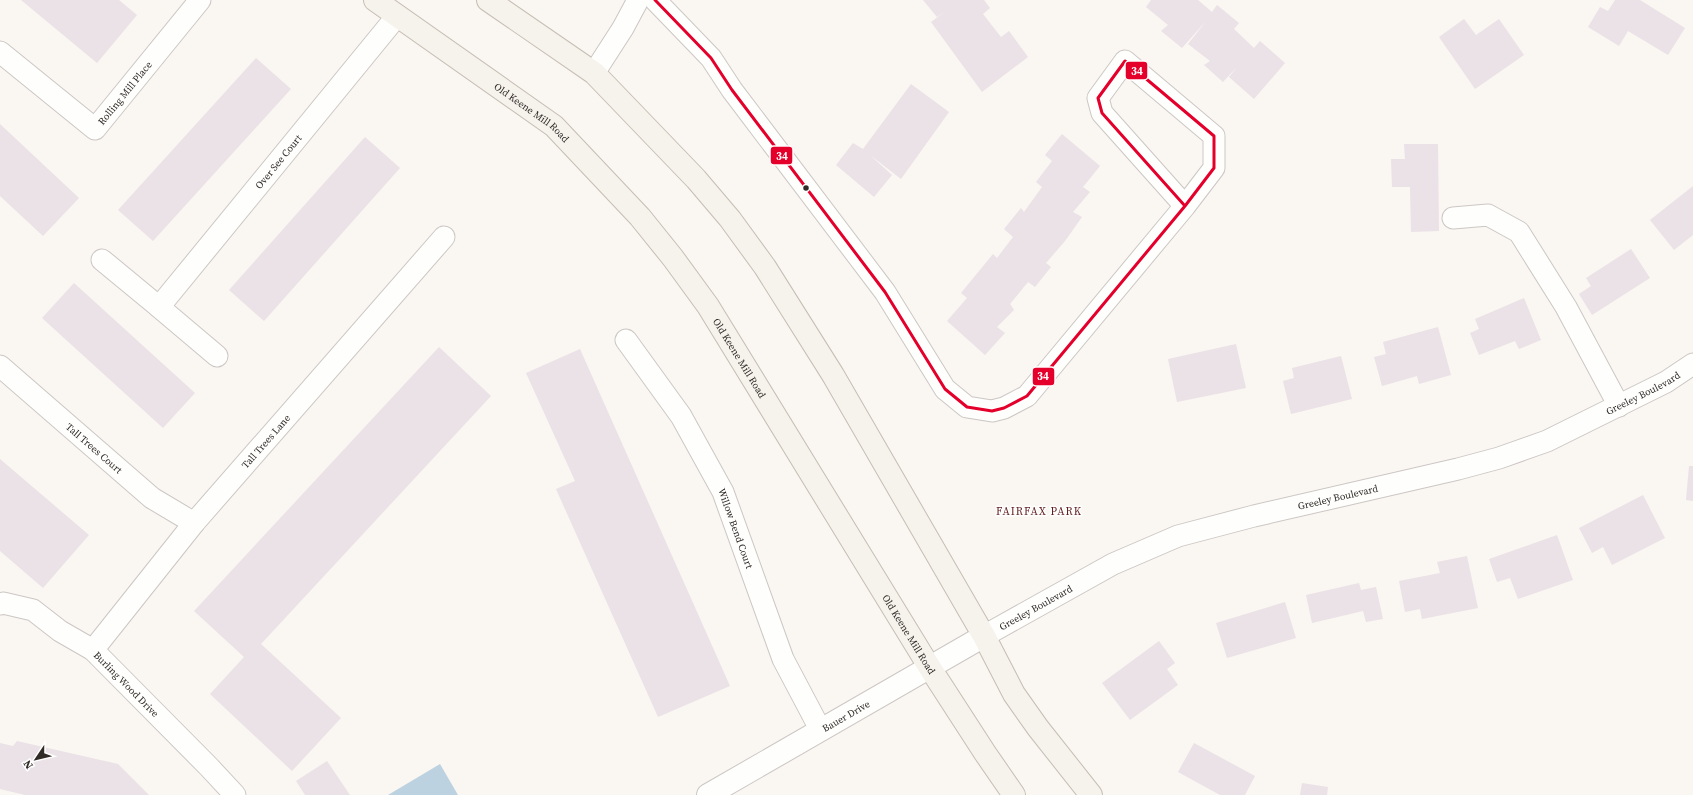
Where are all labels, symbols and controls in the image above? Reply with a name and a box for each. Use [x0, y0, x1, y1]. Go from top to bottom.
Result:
street label: Rolling Mill Place [95, 59, 155, 128]
line badge: 34 [1125, 61, 1148, 80]
text: 34 [1131, 64, 1143, 79]
street label: Old Keene Mill Road [491, 80, 572, 145]
street label: Over See Court [252, 131, 305, 192]
line badge: 34 [770, 146, 793, 165]
text: 34 [776, 149, 788, 164]
unlabelled marker [801, 183, 811, 193]
street label: Old Keene Mill Road [710, 316, 769, 401]
line badge: 34 [1032, 367, 1055, 386]
street label: Greeley Boulevard [1604, 368, 1683, 418]
text: 34 [1037, 369, 1049, 384]
street label: Tall Trees Lane [239, 412, 293, 471]
street label: Tall Trees Court [63, 420, 126, 477]
street label: Greeley Boulevard [1297, 482, 1379, 513]
street label: Willow Bend Court [715, 486, 756, 571]
district label: FAIRFAX PARK [996, 504, 1082, 519]
street label: Greeley Boulevard [997, 582, 1075, 633]
street label: Old Keene Mill Road [879, 592, 938, 677]
street label: Burling Wood Drive [91, 649, 162, 720]
street label: Bauer Drive [820, 697, 872, 735]
north arrow [16, 739, 56, 779]
text: N [20, 757, 37, 772]

